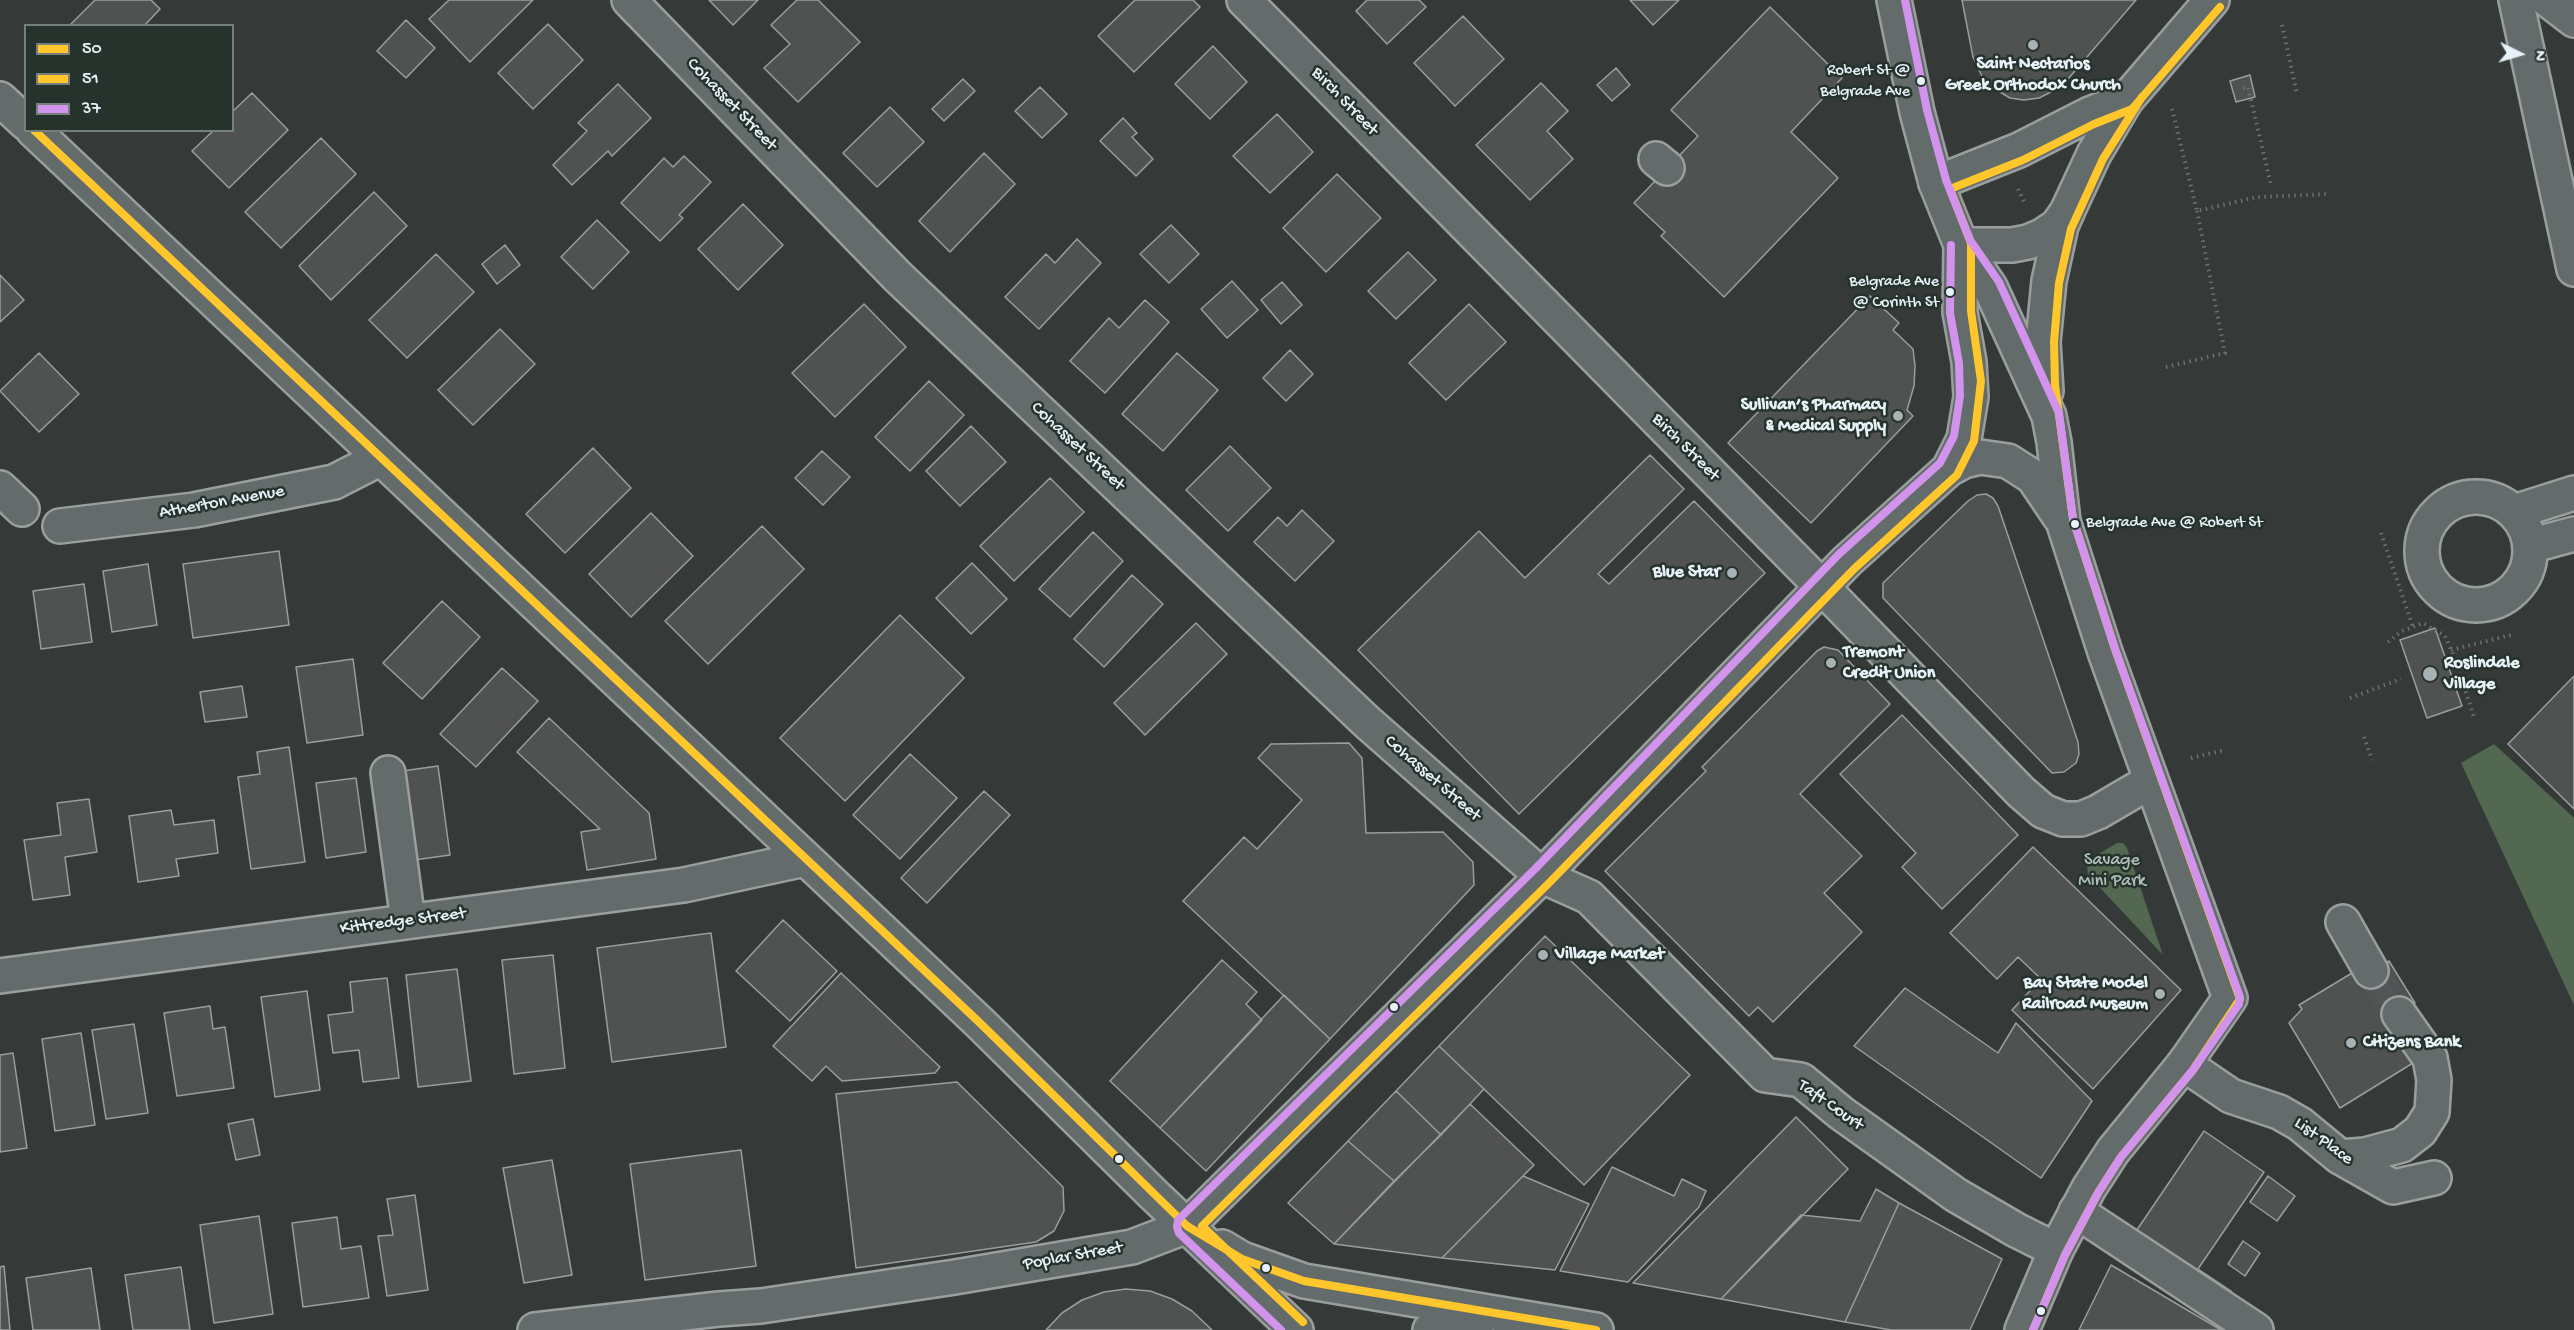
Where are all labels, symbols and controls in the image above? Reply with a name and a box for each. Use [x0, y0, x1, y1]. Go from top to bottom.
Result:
legend [24, 24, 234, 132]
north arrow [2490, 24, 2550, 84]
marker: Saint Nectarios Greek Orthodox Church [2026, 38, 2040, 52]
text: 50 [82, 39, 102, 60]
text: N [2529, 50, 2548, 62]
street label: Cohasset Street [681, 54, 781, 156]
place label: Saint Nectarios Greek Orthodox Church [1945, 54, 2121, 97]
place label: Robert St @ Belgrade Ave [1820, 62, 1910, 100]
street label: Birch Street [1306, 63, 1382, 141]
text: 51 [82, 69, 99, 90]
marker: Robert St @ Belgrade Ave [1915, 75, 1927, 87]
text: 37 [82, 99, 101, 120]
place label: Belgrade Ave @ Corinth St [1849, 273, 1939, 311]
marker: Belgrade Ave @ Corinth St [1944, 286, 1956, 298]
place label: Sullivan’s Pharmacy & Medical Supply [1741, 395, 1886, 438]
street label: Cohasset Street [1025, 398, 1129, 496]
street label: Birch Street [1646, 409, 1724, 487]
marker: Sullivan’s Pharmacy & Medical Supply [1891, 409, 1905, 423]
street label: Atherton Avenue [158, 481, 286, 525]
place label: Belgrade Ave @ Robert St [2086, 514, 2262, 534]
marker: Belgrade Ave @ Robert St [2069, 518, 2081, 530]
place label: Blue Star [1653, 562, 1720, 584]
marker: Blue Star [1725, 566, 1739, 580]
place label: Tremont Credit Union [1843, 642, 1935, 684]
place label: Roslindale Village [2444, 653, 2520, 696]
marker: Tremont Credit Union [1824, 656, 1838, 670]
marker: Roslindale Village [2421, 665, 2439, 683]
street label: Cohasset Street [1379, 731, 1485, 827]
park label: Savage Mini Park [2078, 850, 2146, 892]
street label: Kittredge Street [339, 904, 467, 940]
place label: Village Market [1555, 944, 1664, 966]
marker: Village Market [1536, 948, 1550, 962]
place label: Bay State Model Railroad Museum [2022, 973, 2148, 1016]
marker: Bay State Model Railroad Museum [2153, 987, 2167, 1001]
unlabelled marker [1388, 1001, 1400, 1013]
place label: Citizens Bank [2363, 1032, 2460, 1054]
marker: Citizens Bank [2344, 1036, 2358, 1050]
street label: Taft Court [1793, 1076, 1867, 1136]
street label: List Place [2289, 1113, 2357, 1171]
unlabelled marker [1113, 1153, 1125, 1165]
street label: Poplar Street [1022, 1238, 1124, 1276]
unlabelled marker [1260, 1262, 1272, 1274]
unlabelled marker [2035, 1305, 2047, 1317]

